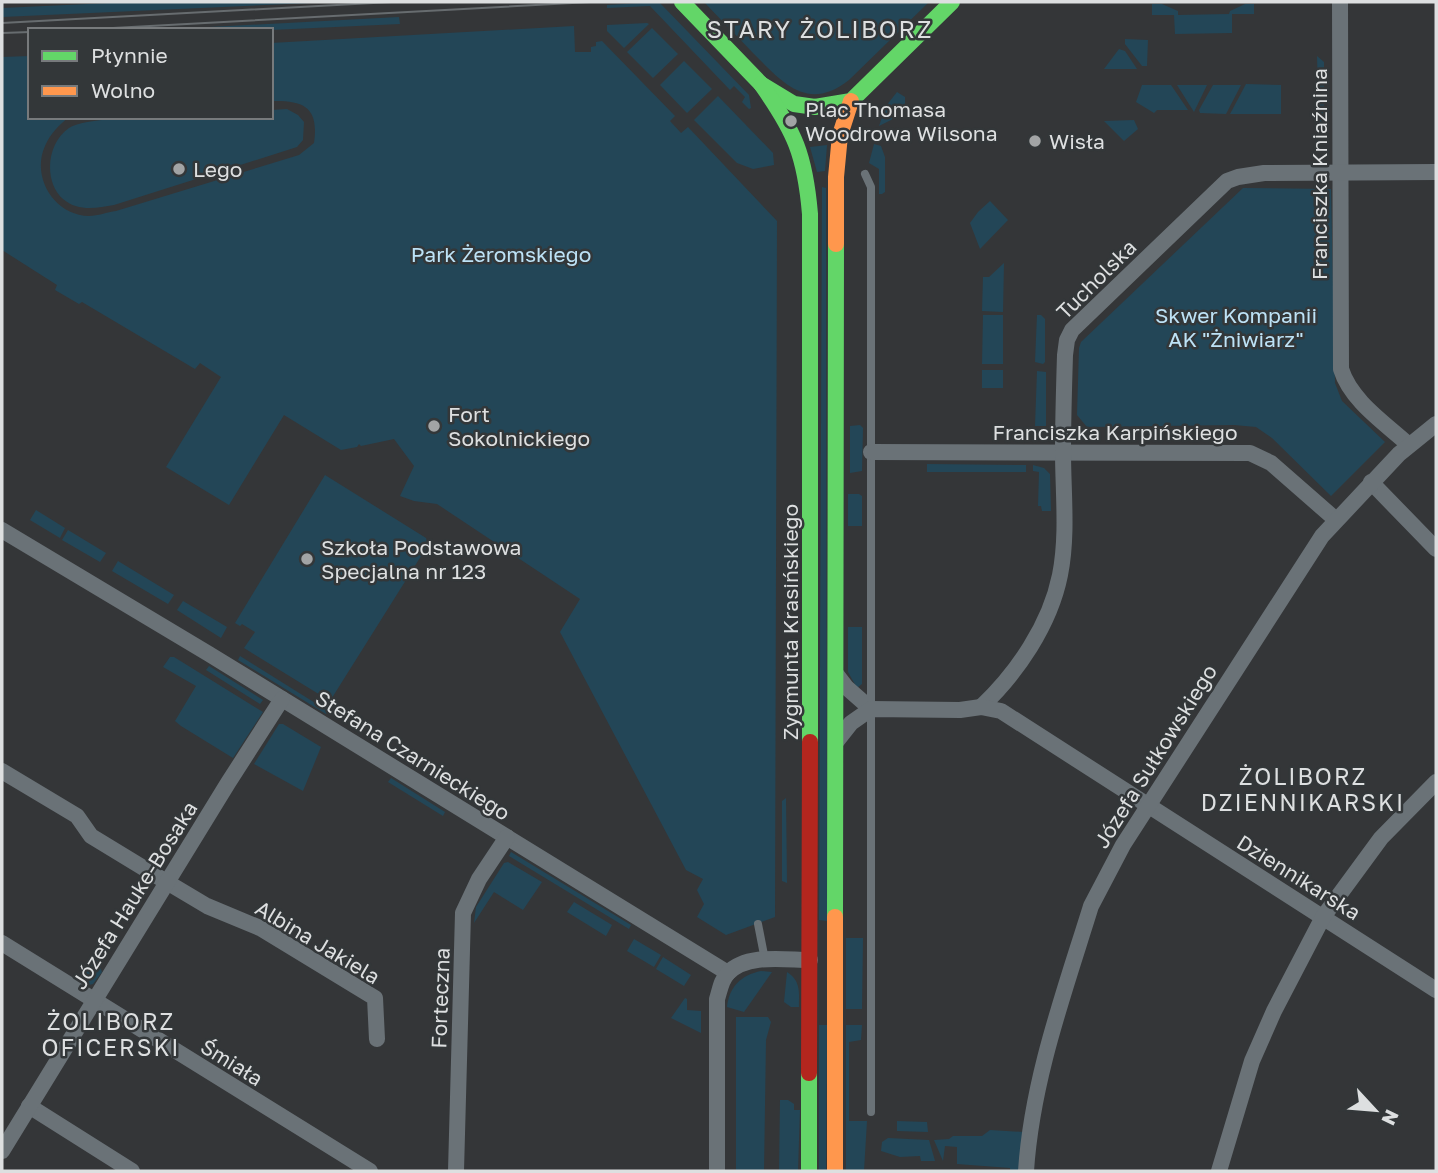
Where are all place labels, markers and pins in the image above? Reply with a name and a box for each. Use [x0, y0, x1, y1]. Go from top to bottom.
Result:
place label: Plac Thomasa Woodrowa Wilsona [805, 96, 998, 146]
marker: Plac Thomasa Woodrowa Wilsona [783, 113, 799, 129]
place label: Wisła [1049, 128, 1105, 154]
marker: Wisła [1027, 133, 1043, 149]
place label: Lego [193, 156, 242, 182]
marker: Lego [171, 161, 187, 177]
place label: Fort Sokolnickiego [448, 401, 590, 451]
marker: Fort Sokolnickiego [426, 418, 442, 434]
place label: Szkoła Podstawowa Specjalna nr 123 [321, 534, 521, 584]
marker: Szkoła Podstawowa Specjalna nr 123 [299, 551, 315, 567]

